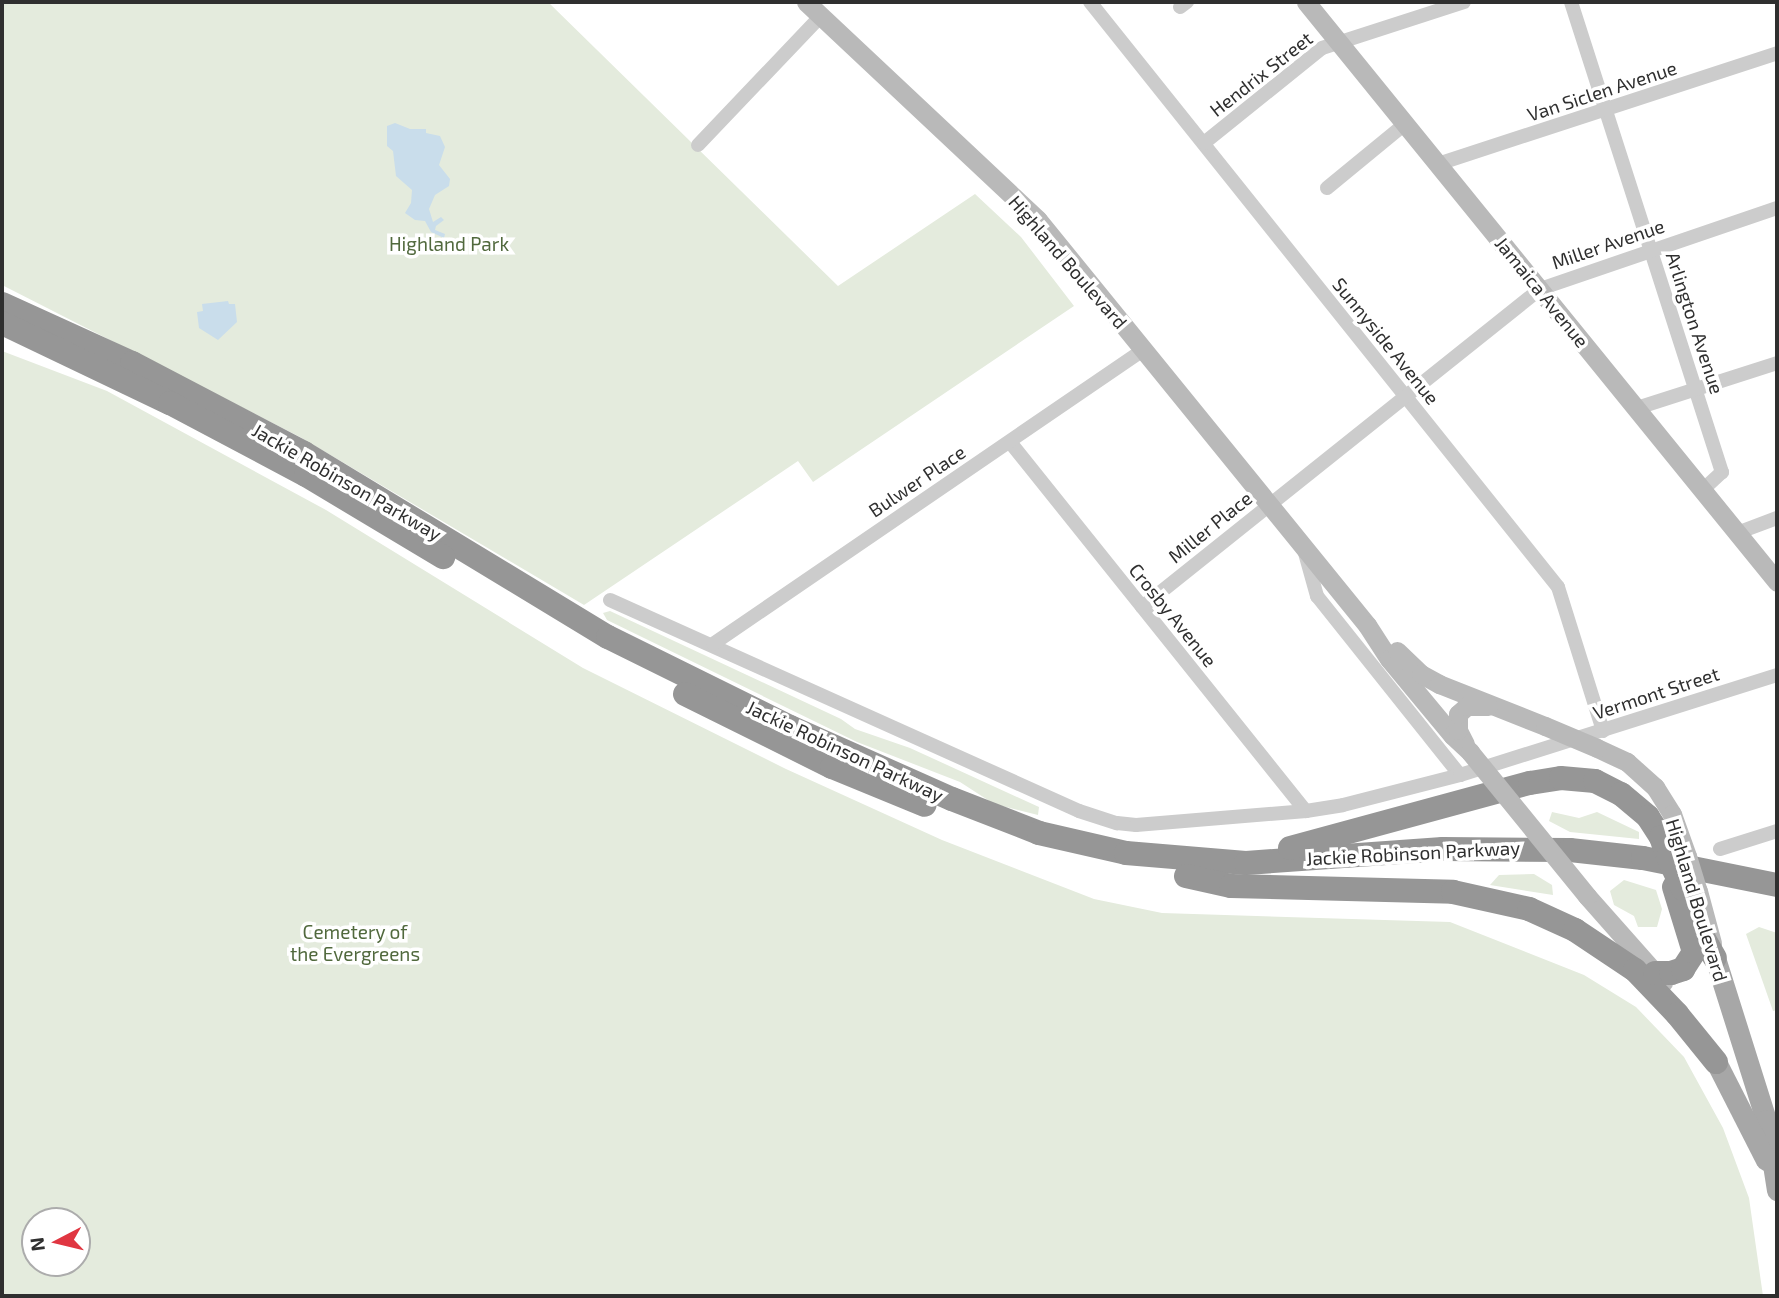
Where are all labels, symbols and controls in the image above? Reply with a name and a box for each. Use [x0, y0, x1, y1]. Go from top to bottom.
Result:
street label: Hendrix Street [1205, 27, 1317, 121]
street label: Van Siclen Avenue [1524, 56, 1680, 126]
street label: Highland Boulevard [1004, 191, 1132, 333]
street label: Miller Avenue [1548, 214, 1668, 274]
street label: Jamaica Avenue [1490, 232, 1594, 352]
park label: Highland Park [389, 233, 509, 255]
street label: Arlington Avenue [1661, 249, 1729, 397]
street label: Sunnyside Avenue [1328, 273, 1444, 409]
street label: Jackie Robinson Parkway [248, 418, 446, 546]
street label: Bulwer Place [864, 440, 970, 522]
street label: Miller Place [1163, 486, 1257, 568]
street label: Crosby Avenue [1124, 558, 1222, 672]
street label: Vermont Street [1590, 662, 1722, 724]
street label: Jackie Robinson Parkway [743, 695, 947, 807]
street label: Highland Boulevard [1661, 816, 1733, 984]
street label: Jackie Robinson Parkway [1305, 836, 1521, 870]
park label: Cemetery of the Evergreens [290, 921, 420, 965]
north arrow [21, 1207, 91, 1277]
text: N [24, 1236, 49, 1253]

